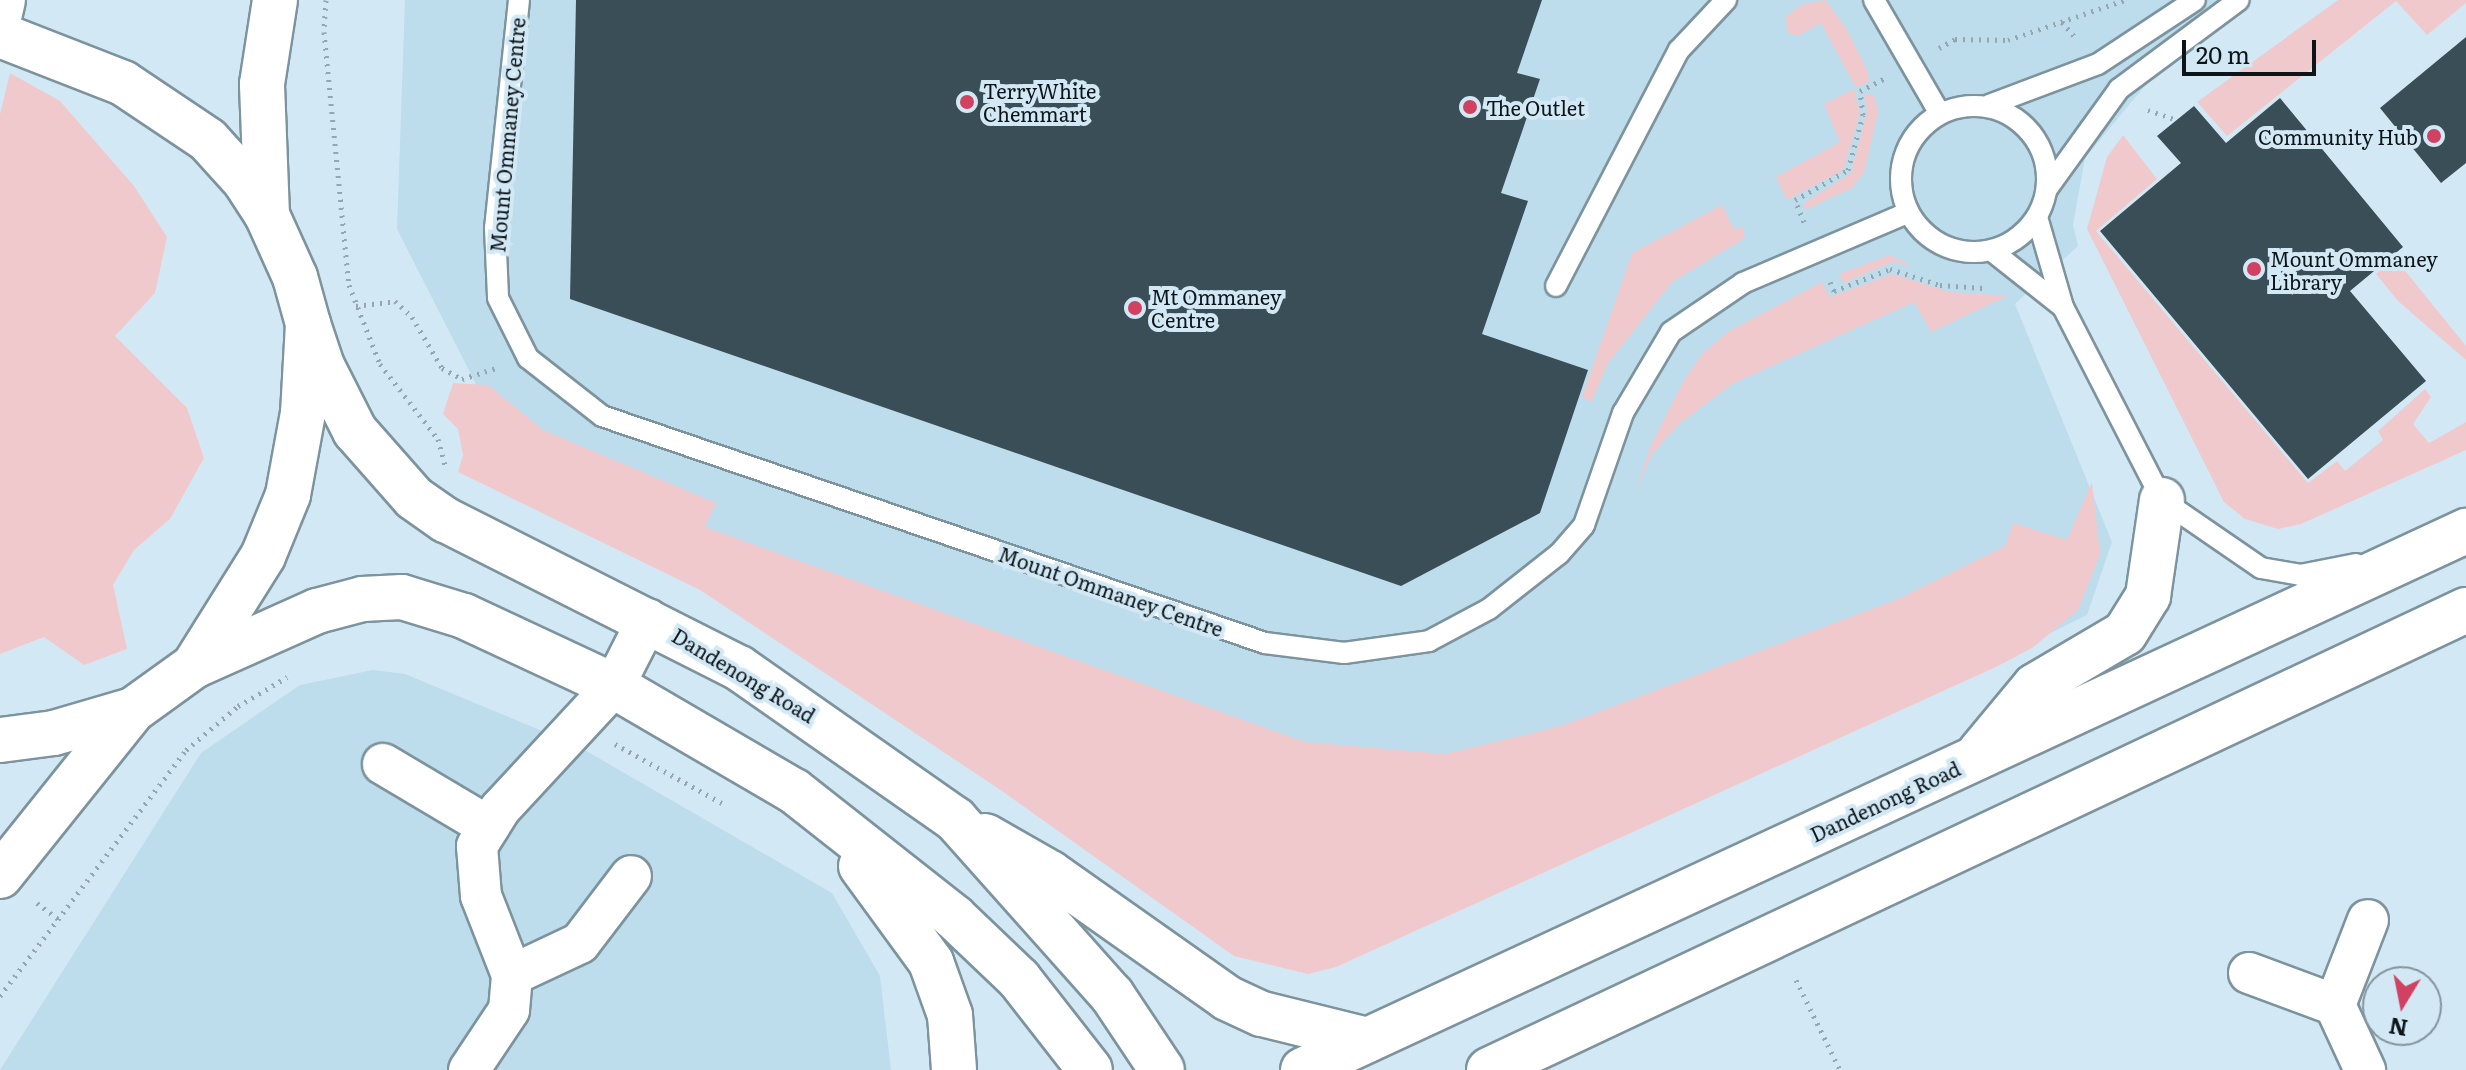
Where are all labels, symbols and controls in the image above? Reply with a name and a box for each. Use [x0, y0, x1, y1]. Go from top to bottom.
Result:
street label: Mount Ommaney Centre [485, 16, 529, 254]
scale bar [2186, 24, 2320, 74]
text: 20 m [2196, 36, 2250, 71]
place label: TerryWhite Chemmart [983, 78, 1096, 125]
marker: TerryWhite Chemmart [958, 93, 976, 111]
place label: The Outlet [1486, 95, 1585, 119]
marker: The Outlet [1461, 98, 1479, 116]
place label: Community Hub [2258, 124, 2418, 148]
marker: Community Hub [2425, 127, 2443, 145]
place label: Mount Ommaney Library [2270, 246, 2438, 293]
marker: Mount Ommaney Library [2245, 260, 2263, 278]
place label: Mt Ommaney Centre [1151, 284, 1281, 331]
marker: Mt Ommaney Centre [1126, 299, 1144, 317]
street label: Mount Ommaney Centre [996, 541, 1226, 641]
street label: Dandenong Road [668, 623, 820, 727]
street label: Dandenong Road [1806, 756, 1964, 846]
north arrow [2362, 966, 2442, 1046]
text: N [2386, 1010, 2410, 1046]

